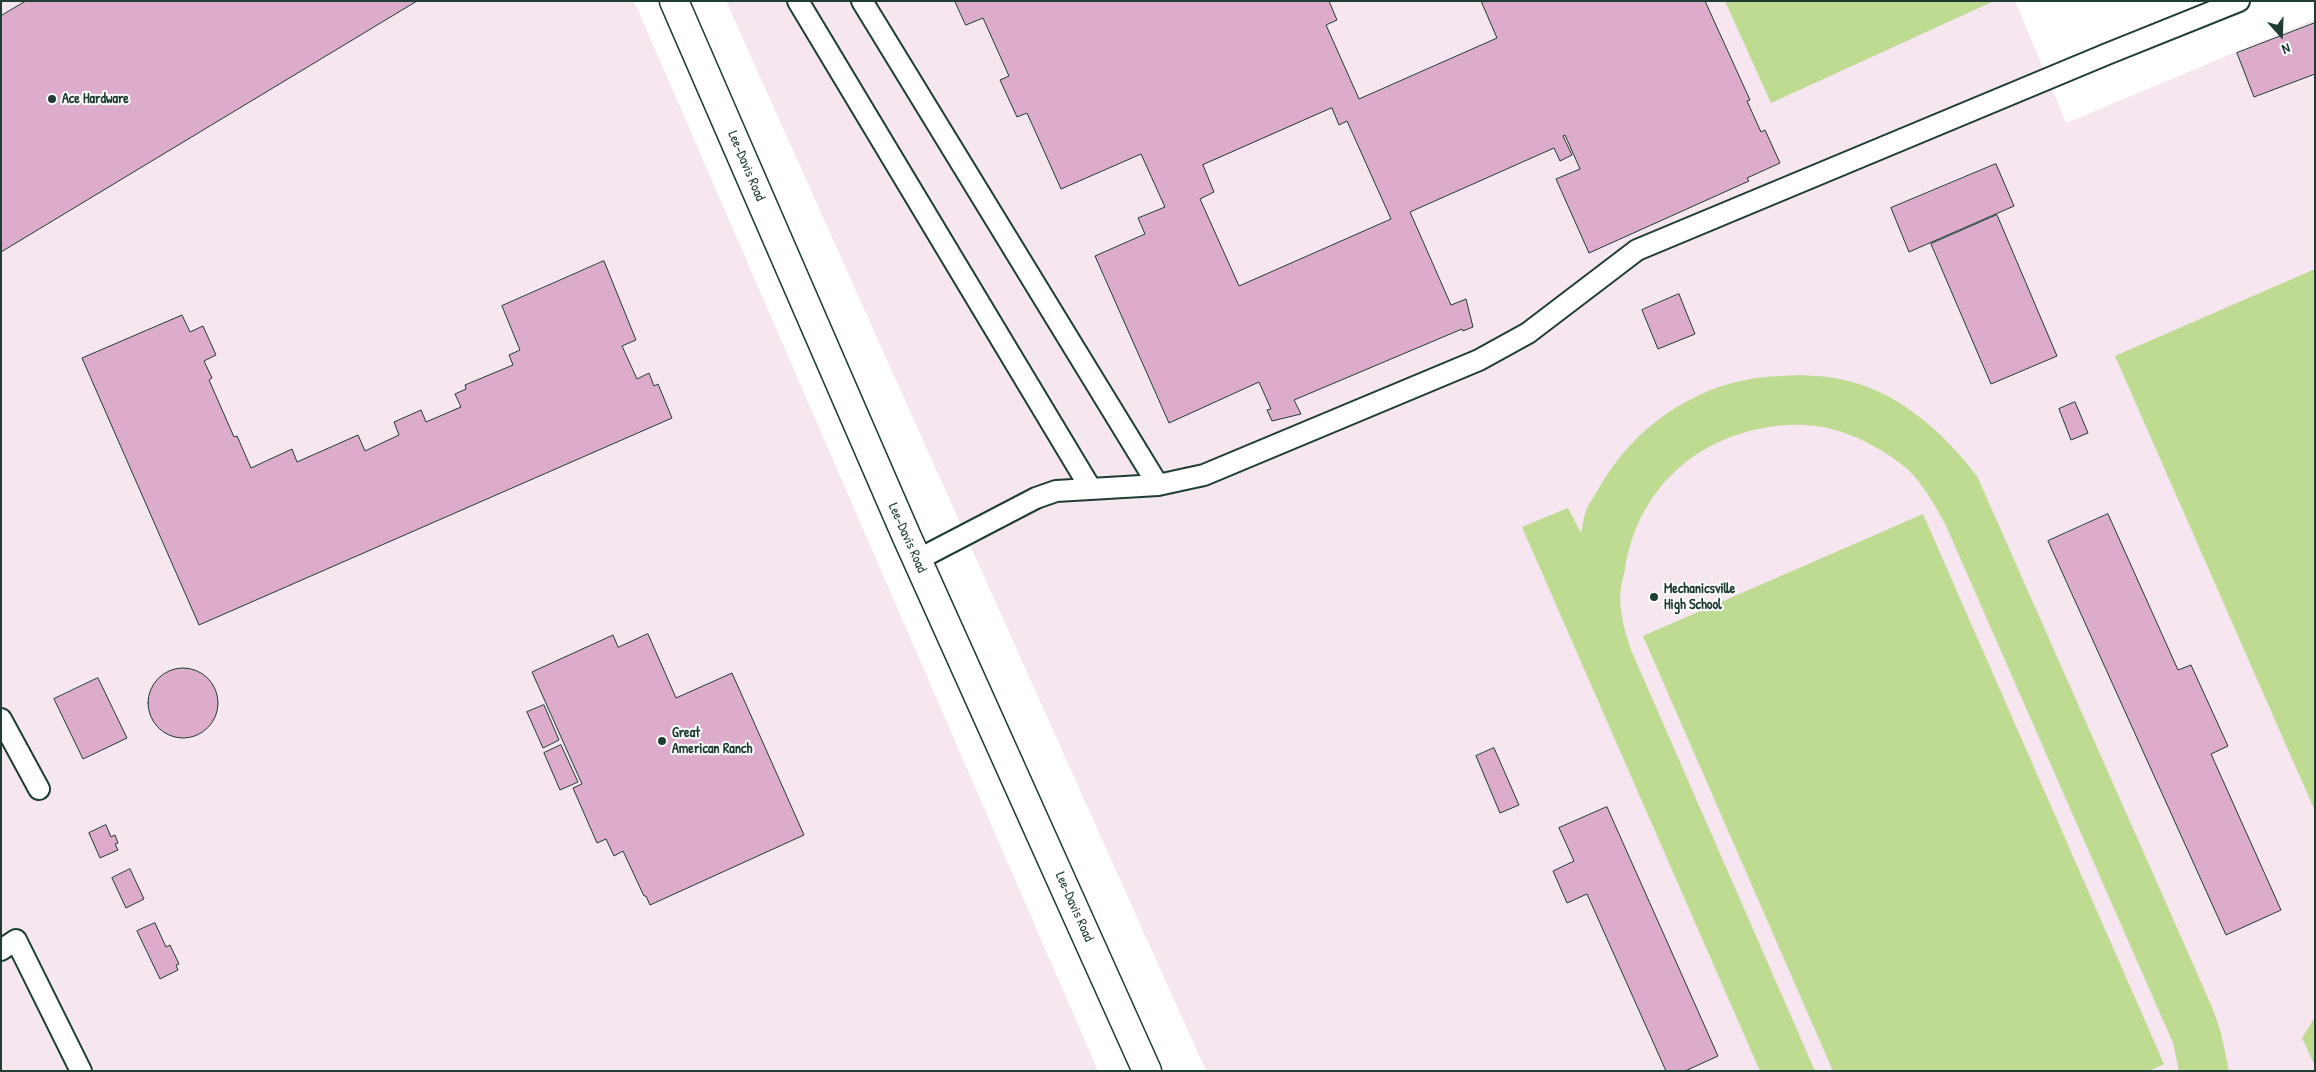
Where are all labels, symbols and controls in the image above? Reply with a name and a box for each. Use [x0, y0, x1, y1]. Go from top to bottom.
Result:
north arrow [2256, 10, 2306, 60]
text: N [2280, 39, 2293, 60]
place label: Ace Hardware [62, 91, 129, 107]
marker: Ace Hardware [46, 93, 58, 105]
street label: Lee-Davis Road [724, 128, 768, 204]
street label: Lee-Davis Road [884, 501, 930, 575]
place label: Mechanicsville High School [1664, 581, 1735, 614]
marker: Mechanicsville High School [1648, 591, 1660, 603]
place label: Great American Ranch [672, 725, 752, 758]
marker: Great American Ranch [656, 735, 668, 747]
street label: Lee-Davis Road [1051, 870, 1097, 944]

